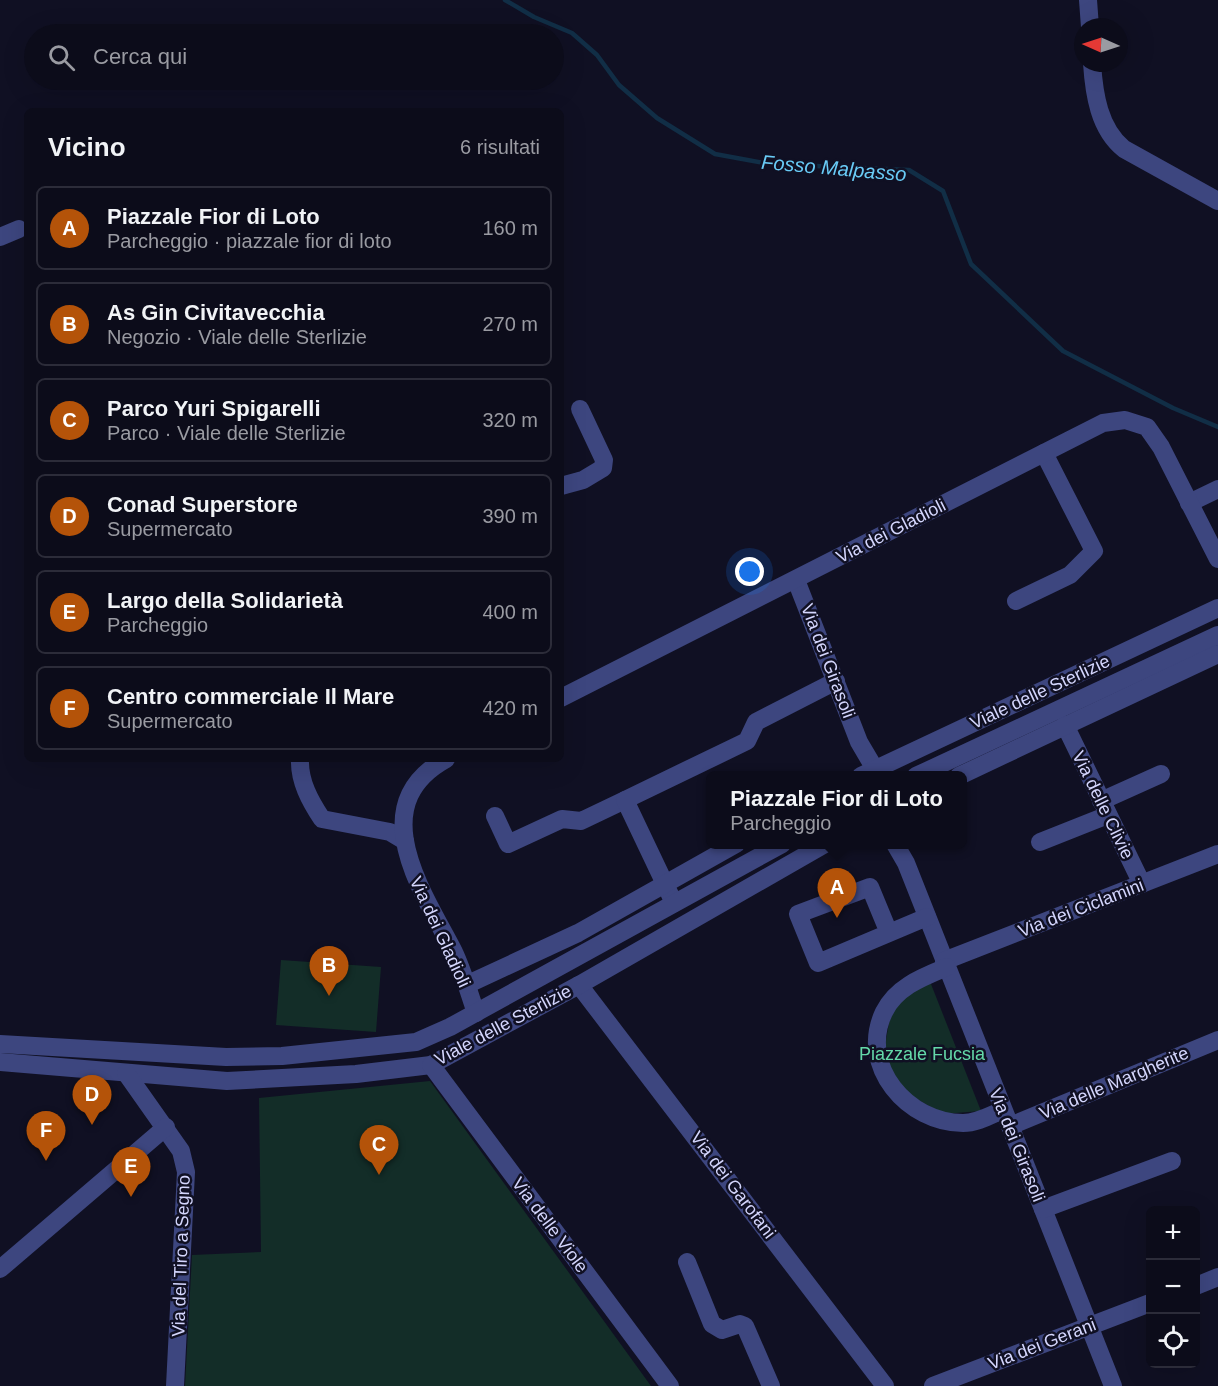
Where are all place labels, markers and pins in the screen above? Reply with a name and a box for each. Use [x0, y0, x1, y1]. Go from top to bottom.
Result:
pin: A [818, 868, 856, 918]
pin: B [310, 946, 348, 996]
pin: D [72, 1076, 112, 1125]
pin: F [26, 1112, 66, 1161]
pin: C [360, 1126, 398, 1175]
pin: E [112, 1148, 150, 1197]

